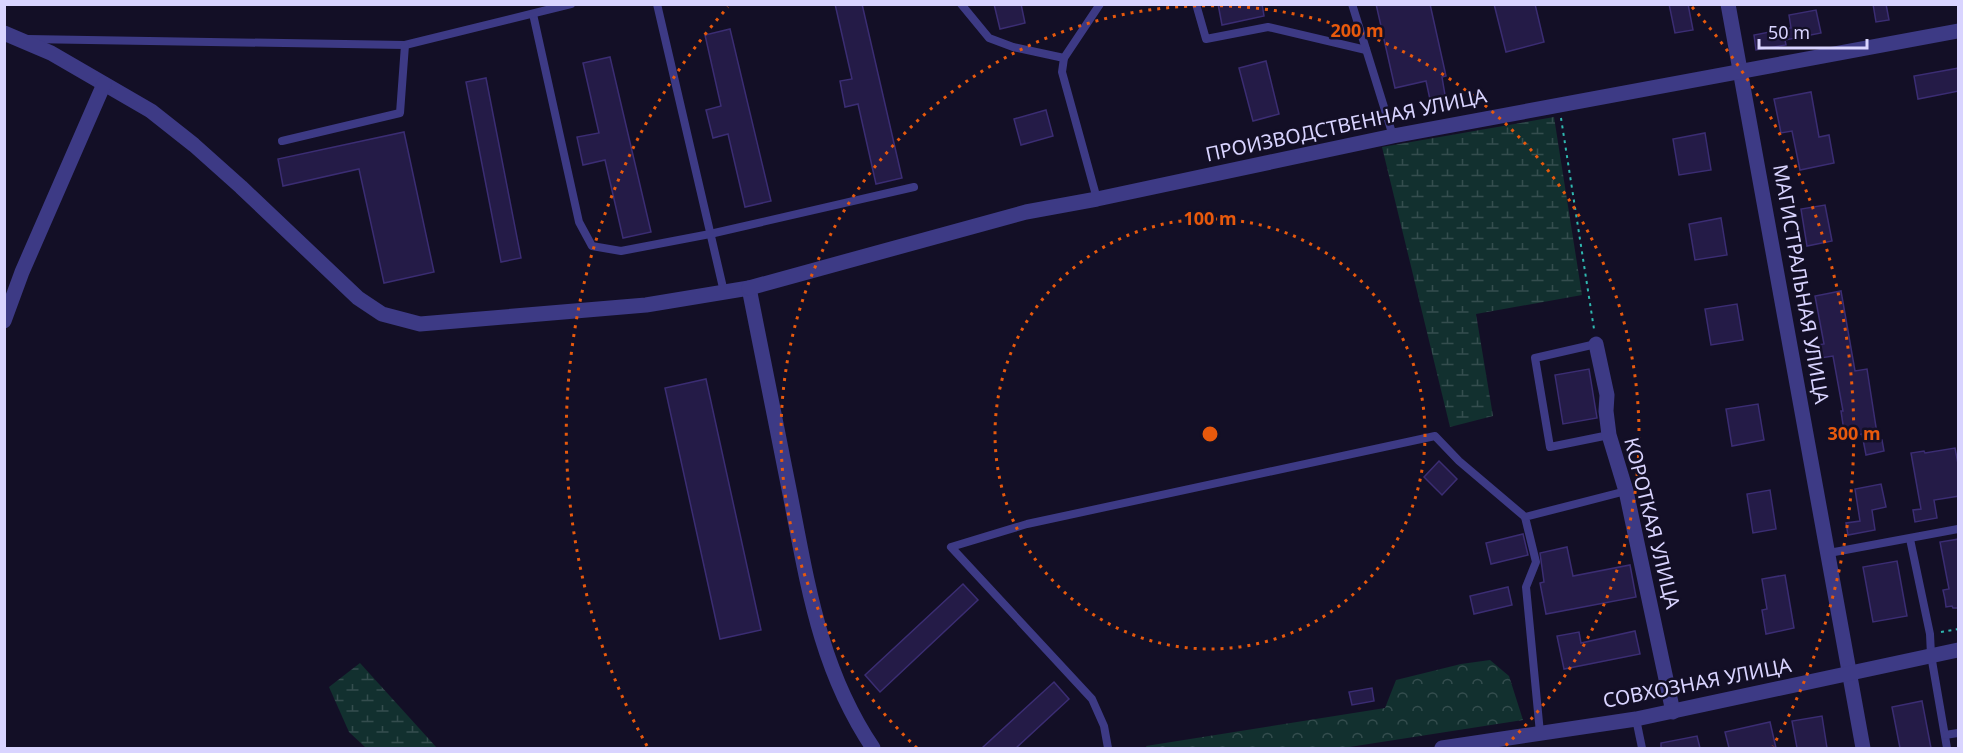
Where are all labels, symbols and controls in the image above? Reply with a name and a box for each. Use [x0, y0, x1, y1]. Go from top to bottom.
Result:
scale bar [1759, 12, 1867, 50]
text: 200 m [1330, 18, 1384, 42]
text: 50 m [1768, 20, 1810, 44]
street label: ПРОИЗВОДСТВЕННАЯ УЛИЦА [1203, 81, 1489, 168]
street label: МАГИСТРАЛЬНАЯ УЛИЦА [1767, 162, 1836, 406]
text: 100 m [1183, 206, 1237, 230]
text: 300 m [1827, 421, 1881, 445]
centre of rings [1200, 424, 1220, 444]
street label: КОРОТКАЯ УЛИЦА [1618, 434, 1687, 612]
street label: СОВХОЗНАЯ УЛИЦА [1600, 651, 1794, 714]

